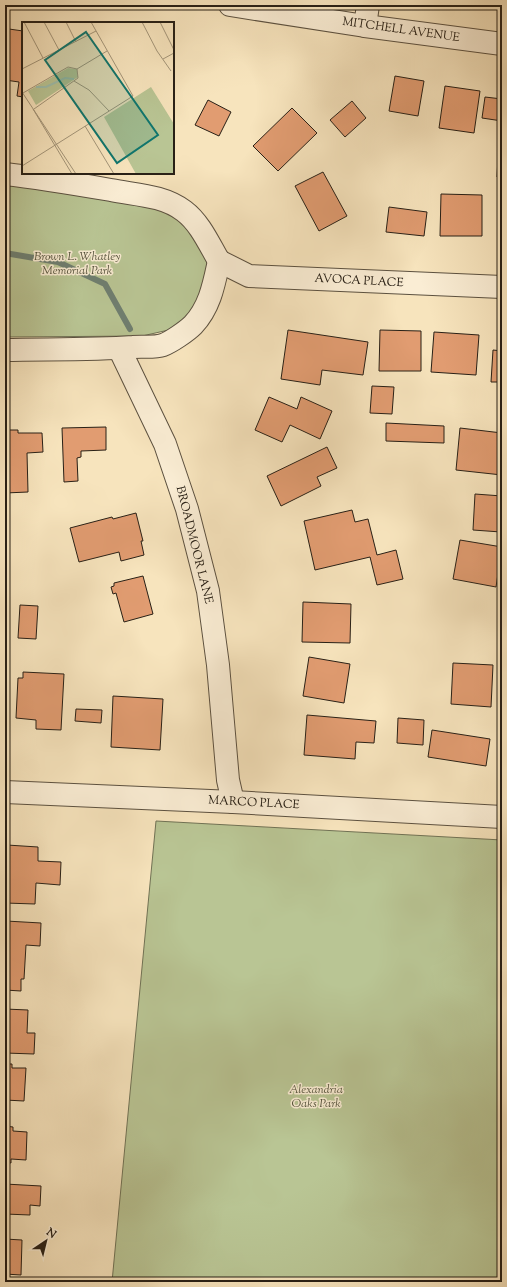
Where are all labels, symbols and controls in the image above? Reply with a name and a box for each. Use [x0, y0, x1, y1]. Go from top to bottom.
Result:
street label: MITCHELL AVENUE [341, 13, 462, 47]
inset map [22, 22, 174, 174]
park label: Brown L. Whatley Memorial Park [34, 248, 120, 280]
street label: AVOCA PLACE [314, 270, 405, 292]
street label: BROADMOOR LANE [171, 484, 218, 607]
street label: MARCO PLACE [208, 792, 301, 814]
park label: Alexandria Oaks Park [289, 1081, 343, 1113]
north arrow [26, 1221, 66, 1261]
text: N [42, 1224, 60, 1243]

